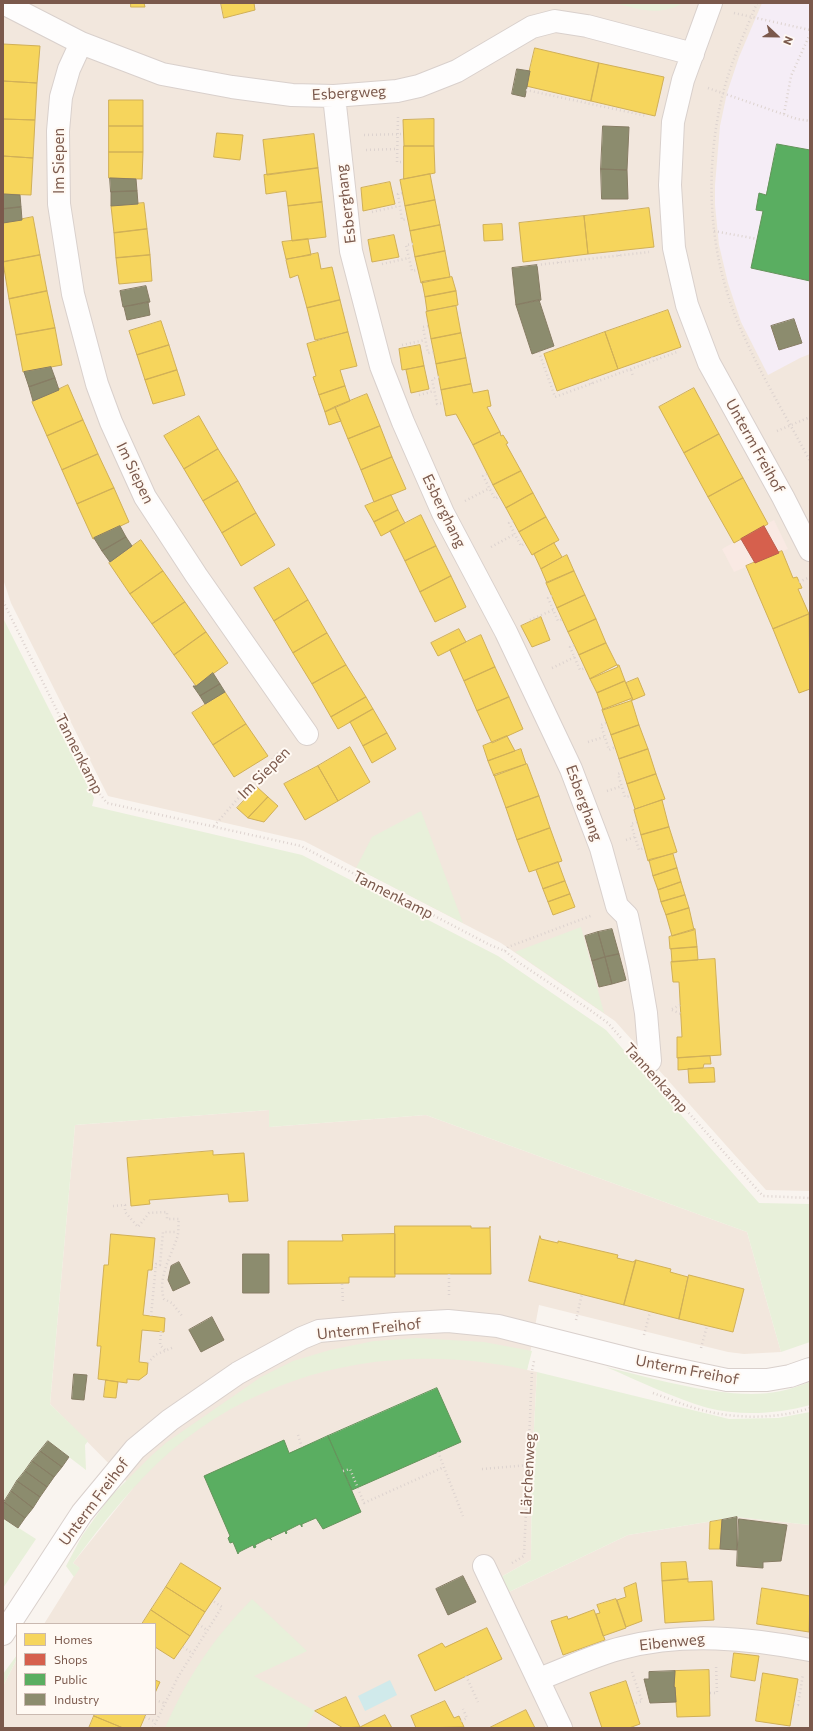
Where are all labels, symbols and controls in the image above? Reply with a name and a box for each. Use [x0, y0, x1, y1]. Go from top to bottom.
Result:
north arrow [757, 16, 797, 56]
text: N [781, 34, 796, 47]
street label: Esbergweg [311, 82, 387, 104]
street label: Im Siepen [50, 128, 68, 194]
street label: Esberghang [332, 163, 360, 245]
street label: Unterm Freihof [722, 396, 788, 496]
street label: Im Siepen [112, 439, 158, 507]
street label: Esberghang [418, 471, 470, 551]
street label: Tannenkamp [51, 711, 107, 797]
street label: Im Siepen [234, 743, 294, 803]
street label: Esberghang [562, 762, 606, 844]
street label: Tannenkamp [350, 867, 436, 923]
street label: Tannenkamp [620, 1039, 692, 1117]
street label: Unterm Freihof [316, 1315, 422, 1343]
street label: Unterm Freihof [634, 1351, 740, 1389]
street label: Lärchenweg [517, 1432, 539, 1516]
street label: Unterm Freihof [55, 1455, 133, 1549]
legend [16, 1623, 156, 1715]
street label: Eibenweg [638, 1630, 706, 1654]
text: Homes [54, 1632, 92, 1646]
text: Shops [54, 1652, 88, 1666]
text: Public [54, 1672, 87, 1686]
text: Industry [54, 1692, 99, 1706]

